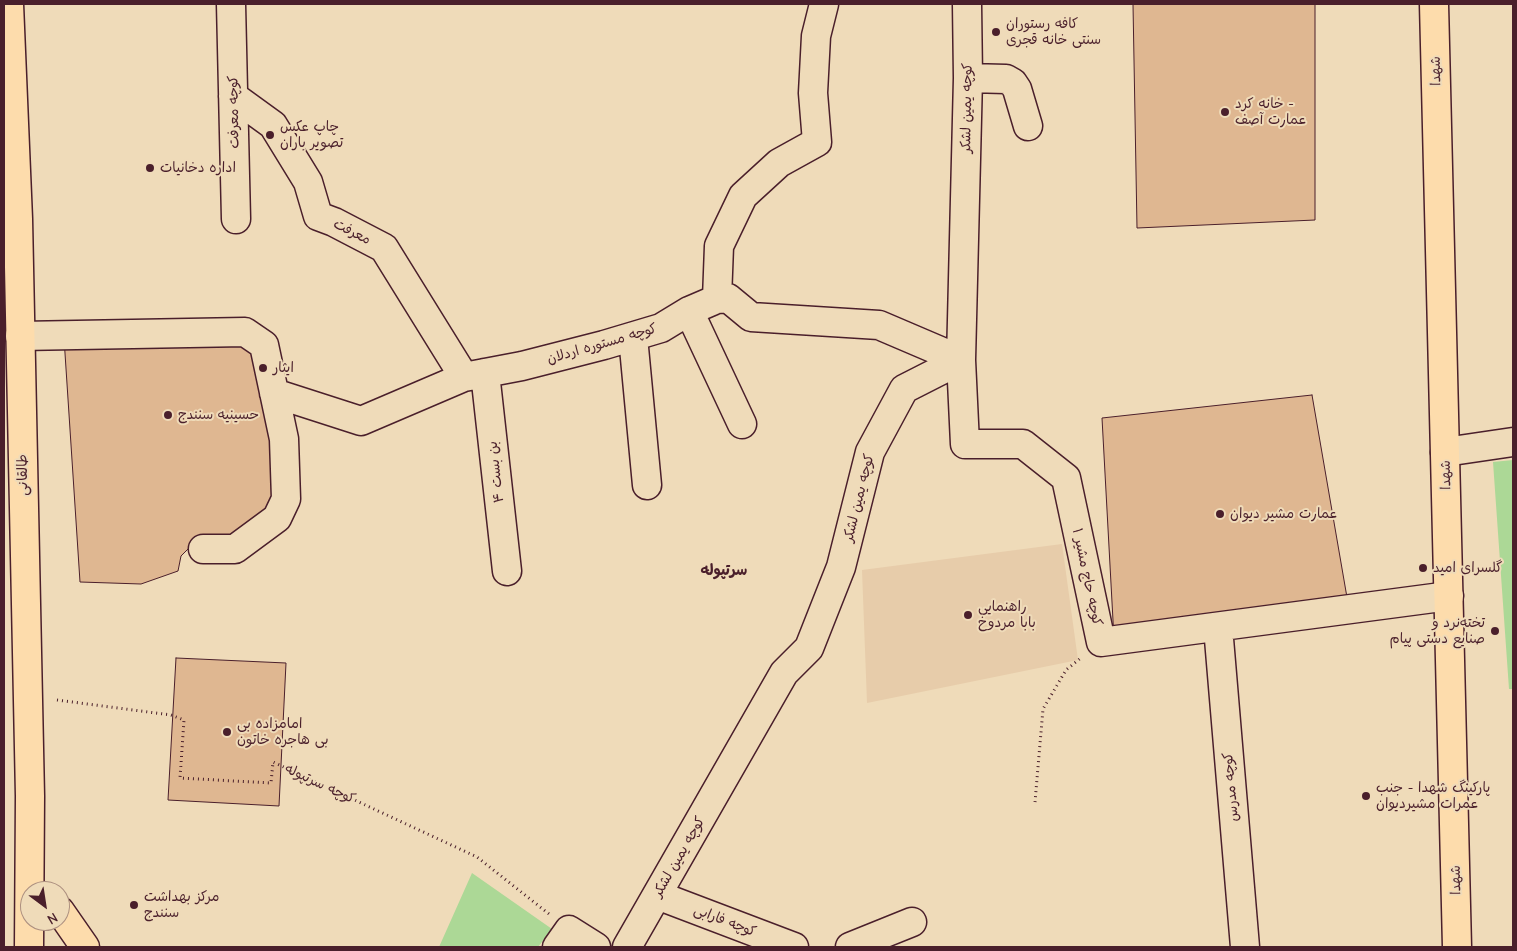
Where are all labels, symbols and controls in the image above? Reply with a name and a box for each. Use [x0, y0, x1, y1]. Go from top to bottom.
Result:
place label: کافه رستوران سنتی خانه قجری [1006, 16, 1101, 48]
marker: کافه رستوران سنتی خانه قجری [990, 26, 1002, 38]
street label: شهدا [1427, 56, 1445, 86]
street label: کوچه یمین لشکر [958, 63, 976, 153]
street label: کوچه معرفت [225, 75, 243, 149]
place label: خانه کرد - عمارت آصف [1235, 96, 1307, 128]
marker: خانه کرد - عمارت آصف [1219, 106, 1231, 118]
place label: چاپ عکس تصویر باران [280, 119, 343, 152]
marker: چاپ عکس تصویر باران [264, 129, 276, 141]
place label: اداره دخانیات [160, 160, 236, 176]
marker: اداره دخانیات [144, 162, 156, 174]
street label: معرفت [330, 215, 374, 249]
street label: کوچه مستوره اردلان [545, 320, 659, 368]
place label: ایثار [273, 360, 294, 376]
marker: ایثار [257, 362, 269, 374]
place label: حسینیه سنندج [178, 407, 259, 423]
marker: حسینیه سنندج [162, 409, 174, 421]
street label: بن بست ۴ [484, 440, 508, 504]
street label: کوچه یمین لشکر [840, 452, 878, 544]
street label: طالقانی [14, 454, 32, 496]
street label: شهدا [1437, 460, 1455, 490]
place label: عمارت مشیر دیوان [1230, 506, 1338, 522]
marker: عمارت مشیر دیوان [1214, 508, 1226, 520]
street label: کوچه حاج مشیر ۱ [1068, 527, 1106, 627]
place label: گلسرای امید [1433, 560, 1502, 576]
district label: سرتپوله [701, 562, 747, 580]
marker: گلسرای امید [1417, 562, 1429, 574]
place label: راهنمایی بابا مردوخ [978, 599, 1036, 632]
marker: راهنمایی بابا مردوخ [962, 609, 974, 621]
place label: تخته‌نرد و صنایع دستی پیام [1390, 615, 1485, 648]
marker: تخته‌نرد و صنایع دستی پیام [1489, 625, 1501, 637]
place label: امامزاده بی بی هاجره خاتون [237, 716, 328, 749]
marker: امامزاده بی بی هاجره خاتون [221, 726, 233, 738]
street label: کوچه مدرس [1220, 752, 1242, 822]
street label: کوچه سرتپوله [282, 760, 358, 808]
place label: پارکینگ شهدا - جنب عمرات مشیردیوان [1376, 780, 1490, 812]
marker: پارکینگ شهدا - جنب عمرات مشیردیوان [1360, 790, 1372, 802]
street label: کوچه یمین لشکر [649, 814, 709, 900]
street label: شهدا [1447, 865, 1465, 895]
north arrow [20, 881, 70, 931]
place label: مرکز بهداشت سنندج [144, 889, 219, 922]
marker: مرکز بهداشت سنندج [128, 899, 140, 911]
street label: کوچه فارابی [691, 901, 759, 941]
text: N [44, 909, 61, 928]

